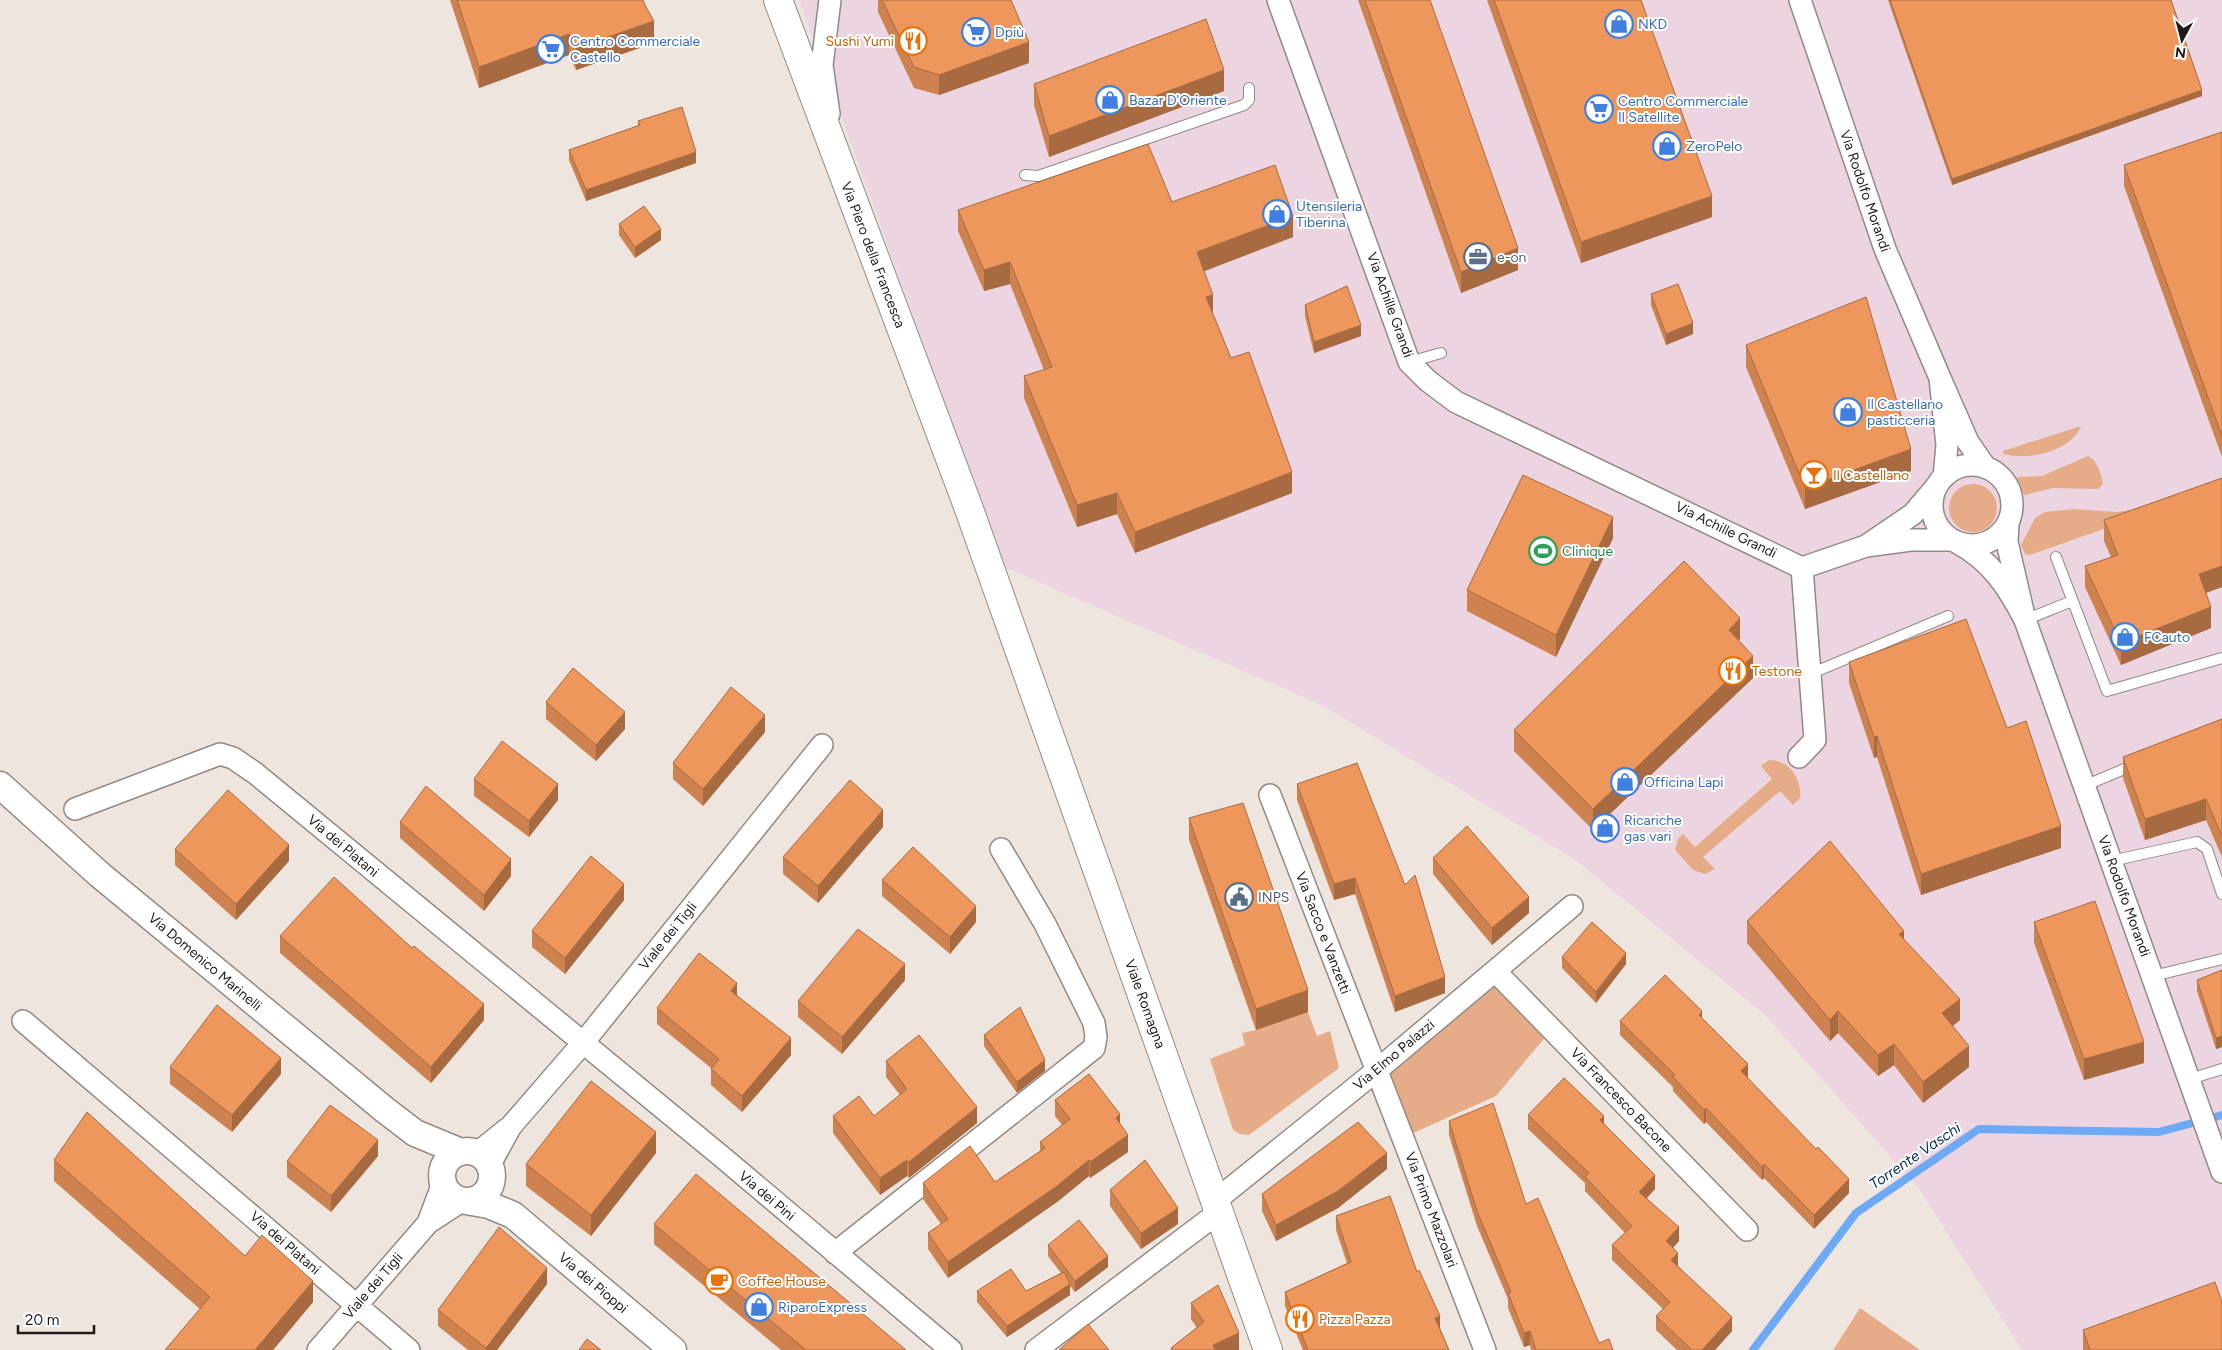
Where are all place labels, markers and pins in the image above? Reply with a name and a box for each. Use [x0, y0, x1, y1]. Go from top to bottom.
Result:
shop icon: NKD [1604, 9, 1634, 39]
place label: NKD [1638, 16, 1667, 33]
supermarket icon: Dpiù [961, 17, 991, 47]
place label: Dpiù [995, 24, 1024, 41]
restaurant icon: Sushi Yumi [898, 26, 928, 56]
place label: Centro Commerciale Castello [570, 33, 701, 66]
place label: Sushi Yumi [826, 33, 894, 50]
supermarket icon: Centro Commerciale Castello [536, 34, 566, 64]
shop icon: Bazar D'Oriente [1095, 85, 1125, 115]
place label: Bazar D'Oriente [1129, 92, 1227, 109]
place label: Centro Commerciale Il Satellite [1618, 93, 1749, 126]
supermarket icon: Centro Commerciale Il Satellite [1584, 94, 1614, 124]
shop icon: ZeroPelo [1652, 131, 1682, 161]
place label: ZeroPelo [1686, 138, 1742, 155]
place label: Utensileria Tiberina [1296, 198, 1362, 231]
shop icon: Utensileria Tiberina [1262, 199, 1292, 229]
office icon: e-on [1463, 242, 1493, 272]
place label: e-on [1497, 249, 1527, 266]
place label: Il Castellano pasticceria [1867, 396, 1943, 429]
shop icon: Il Castellano pasticceria [1833, 397, 1863, 427]
bar icon: Il Castellano [1799, 460, 1829, 490]
place label: Il Castellano [1833, 467, 1909, 484]
sports icon: Clinique [1528, 536, 1558, 566]
place label: Clinique [1562, 543, 1613, 560]
shop icon: FCauto [2110, 622, 2140, 652]
place label: FCauto [2144, 629, 2190, 646]
restaurant icon: Testone [1718, 656, 1748, 686]
place label: Testone [1752, 663, 1802, 680]
shop icon: Officina Lapi [1610, 767, 1640, 797]
place label: Officina Lapi [1644, 774, 1724, 791]
place label: Ricariche gas vari [1624, 812, 1682, 845]
shop icon: Ricariche gas vari [1590, 813, 1620, 843]
public building icon: INPS [1224, 882, 1254, 912]
place label: INPS [1258, 889, 1289, 906]
cafe icon: Coffee House [704, 1266, 734, 1296]
place label: Coffee House [738, 1273, 826, 1290]
shop icon: RiparoExpress [744, 1292, 774, 1322]
place label: RiparoExpress [778, 1299, 867, 1316]
restaurant icon: Pizza Pazza [1285, 1304, 1315, 1334]
place label: Pizza Pazza [1319, 1311, 1391, 1328]

